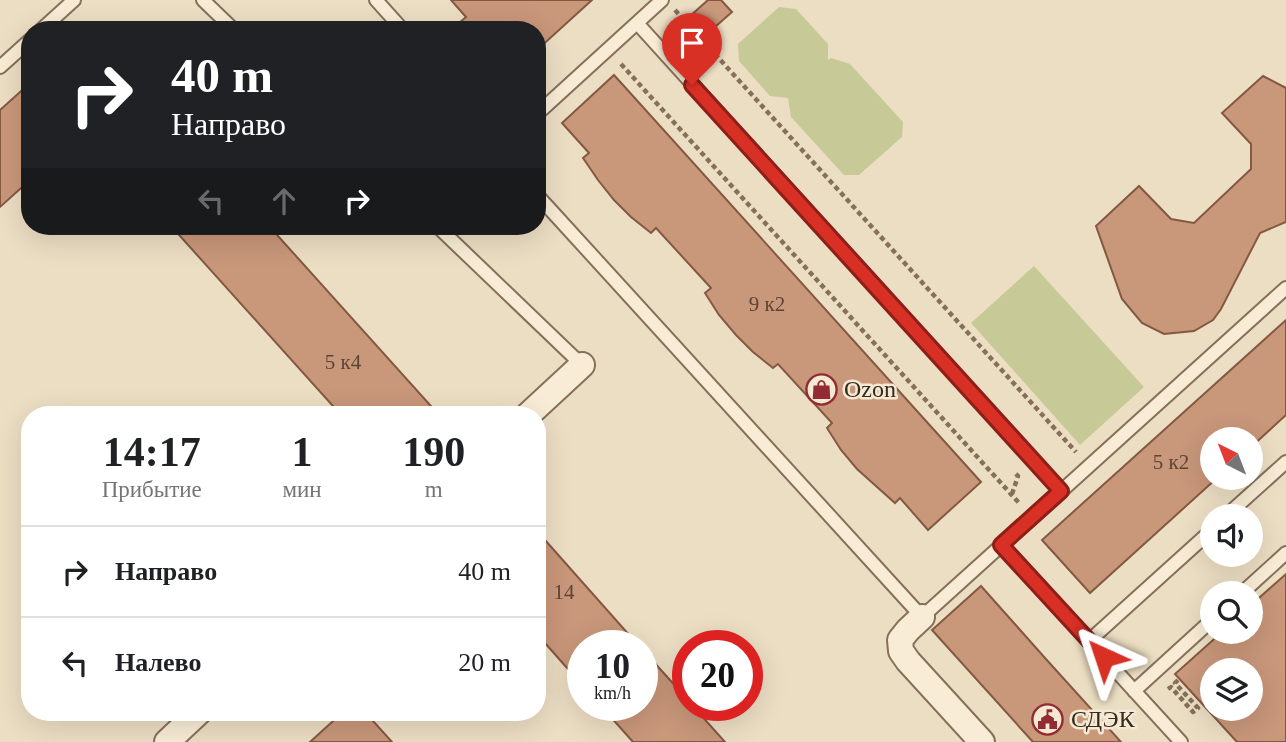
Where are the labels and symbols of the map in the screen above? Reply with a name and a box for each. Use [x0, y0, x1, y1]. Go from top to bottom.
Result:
pin [662, 13, 722, 85]
house number: 9 к2 [749, 292, 785, 316]
house number: 5 к4 [325, 350, 362, 374]
shop icon: Ozon [804, 372, 838, 406]
place label: Ozon [844, 376, 896, 402]
north arrow [1200, 427, 1264, 490]
house number: 5 к2 [1153, 450, 1189, 474]
house number: 14 [554, 580, 575, 604]
position arrow [1067, 620, 1141, 694]
speed limit sign: 20 [672, 630, 763, 721]
public building icon: СДЭК [1031, 702, 1065, 736]
place label: СДЭК [1071, 706, 1136, 732]

